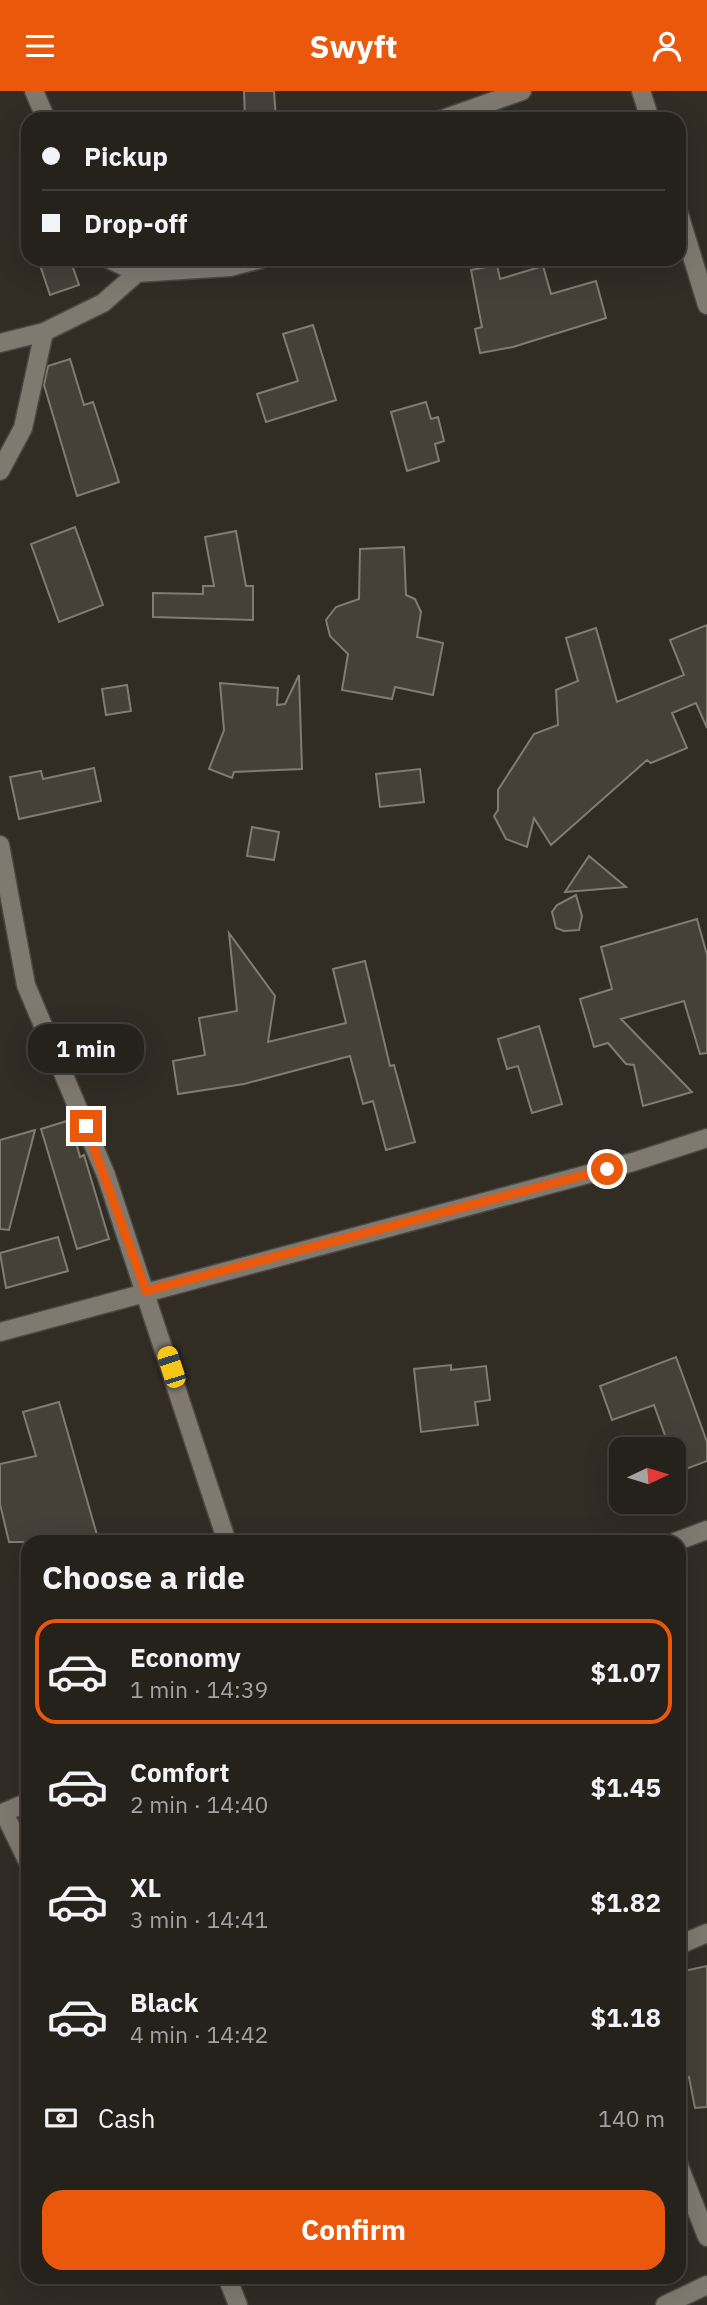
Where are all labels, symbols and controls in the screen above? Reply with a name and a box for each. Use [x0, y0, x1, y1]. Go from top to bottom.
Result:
text: Swyft [309, 25, 398, 67]
icon: menu [21, 27, 59, 65]
icon: person [648, 27, 686, 65]
text: Pickup [84, 139, 168, 173]
text: Drop-off [84, 206, 187, 240]
callout: 1 min [28, 1025, 144, 1073]
text: 1 min [56, 1033, 116, 1063]
route end [70, 1110, 102, 1142]
route start [591, 1153, 623, 1185]
car [155, 1344, 188, 1390]
north arrow [609, 1437, 686, 1514]
map controls [609, 1437, 686, 1514]
text: Choose a ride [42, 1556, 245, 1598]
icon: car [46, 1640, 109, 1703]
text: Economy [130, 1640, 241, 1674]
text: $1.07 [591, 1655, 661, 1689]
text: 1 min · 14:39 [130, 1674, 268, 1704]
icon: car [46, 1755, 109, 1818]
text: Comfort [130, 1755, 229, 1789]
text: $1.45 [591, 1770, 661, 1804]
text: 2 min · 14:40 [130, 1789, 268, 1819]
icon: car [46, 1870, 109, 1933]
text: XL [130, 1870, 161, 1904]
text: $1.82 [591, 1885, 661, 1919]
text: 3 min · 14:41 [130, 1904, 268, 1934]
icon: car [46, 1985, 109, 2048]
text: Black [130, 1985, 198, 2019]
text: $1.18 [591, 2000, 661, 2034]
text: 4 min · 14:42 [130, 2019, 268, 2049]
icon: cash [42, 2099, 80, 2137]
text: Cash [98, 2101, 155, 2135]
text: 140 m [598, 2103, 665, 2133]
button: Confirm [42, 2190, 665, 2270]

